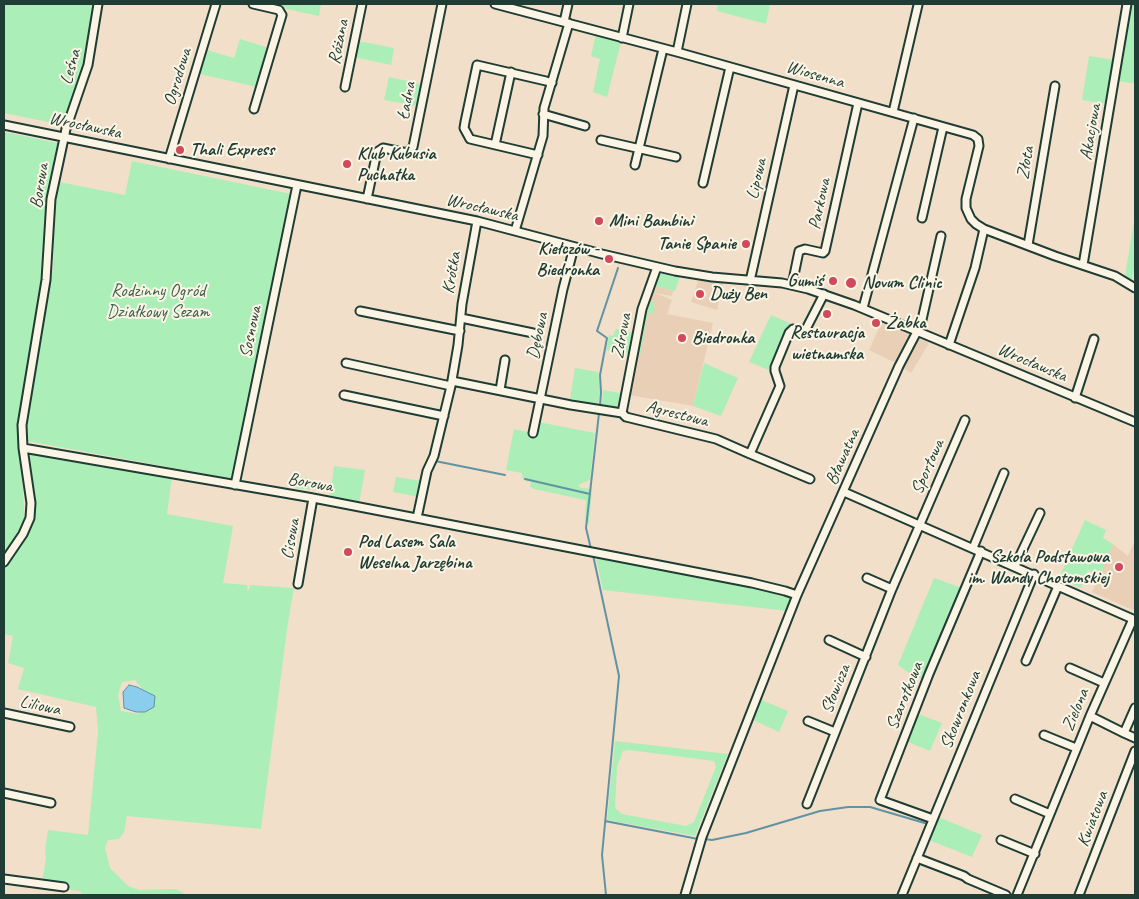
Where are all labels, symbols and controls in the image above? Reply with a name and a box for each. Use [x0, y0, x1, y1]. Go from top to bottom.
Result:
street label: Różana [324, 18, 354, 66]
street label: Ogrodowa [159, 46, 197, 108]
street label: Leśna [56, 47, 86, 87]
street label: Wiosenna [784, 56, 846, 94]
street label: Ładna [393, 80, 421, 122]
street label: Akacjowa [1075, 102, 1107, 162]
street label: Wrocławska [47, 108, 123, 144]
place label: Thali Express [190, 139, 274, 161]
place label: Klub Kubusia Puchatka [357, 143, 436, 186]
marker: Thali Express [174, 144, 186, 156]
street label: Złota [1013, 145, 1039, 181]
street label: Lipowa [742, 157, 772, 201]
marker: Klub Kubusia Puchatka [341, 158, 353, 170]
street label: Borowa [26, 162, 54, 210]
street label: Parkowa [804, 177, 836, 231]
street label: Wrocławska [444, 189, 520, 227]
place label: Mini Bambini [609, 210, 693, 232]
marker: Mini Bambini [593, 215, 605, 227]
place label: Tanie Spanie [658, 233, 736, 255]
place label: Kiełczów - Biedronka [537, 238, 599, 280]
marker: Tanie Spanie [740, 238, 752, 250]
street label: Krótka [438, 250, 466, 296]
marker: Kiełczów - Biedronka [603, 253, 615, 265]
place label: Gumiś [788, 270, 823, 292]
place label: Novum Clinic [862, 272, 942, 294]
marker: Gumiś [827, 275, 839, 287]
marker: Novum Clinic [844, 276, 858, 290]
park label: Rodzinny Ogród Działkowy Sezam [107, 280, 209, 322]
place label: Duży Ben [710, 283, 767, 305]
marker: Duży Ben [694, 288, 706, 300]
street label: Sosnowa [235, 304, 267, 360]
marker: Restauracja wietnamska [821, 308, 833, 320]
street label: Dębowa [523, 311, 553, 361]
street label: Zdrowa [607, 312, 637, 360]
place label: Żabka [886, 312, 926, 334]
marker: Żabka [870, 317, 882, 329]
place label: Restauracja wietnamska [790, 322, 864, 364]
place label: Biedronka [692, 327, 754, 349]
marker: Biedronka [676, 332, 688, 344]
street label: Wrocławska [994, 339, 1070, 387]
street label: Agrestowa [644, 396, 710, 432]
street label: Bławatna [821, 426, 865, 488]
street label: Sportowa [906, 436, 950, 498]
street label: Borowa [286, 468, 334, 498]
street label: Cisowa [277, 517, 305, 561]
place label: Pod Lasem Sala Weselna Jarzębina [358, 531, 472, 574]
marker: Pod Lasem Sala Weselna Jarzębina [342, 546, 354, 558]
place label: Szkoła Podstawowa im. Wandy Chotomskiej [968, 546, 1109, 588]
marker: Szkoła Podstawowa im. Wandy Chotomskiej [1113, 561, 1125, 573]
street label: Szarotkowa [882, 659, 928, 733]
street label: Słowicza [816, 661, 856, 717]
street label: Skowronkowa [936, 668, 986, 752]
street label: Zielona [1057, 686, 1095, 734]
street label: Liliowa [18, 691, 62, 721]
street label: Kwiatowa [1073, 788, 1113, 850]

